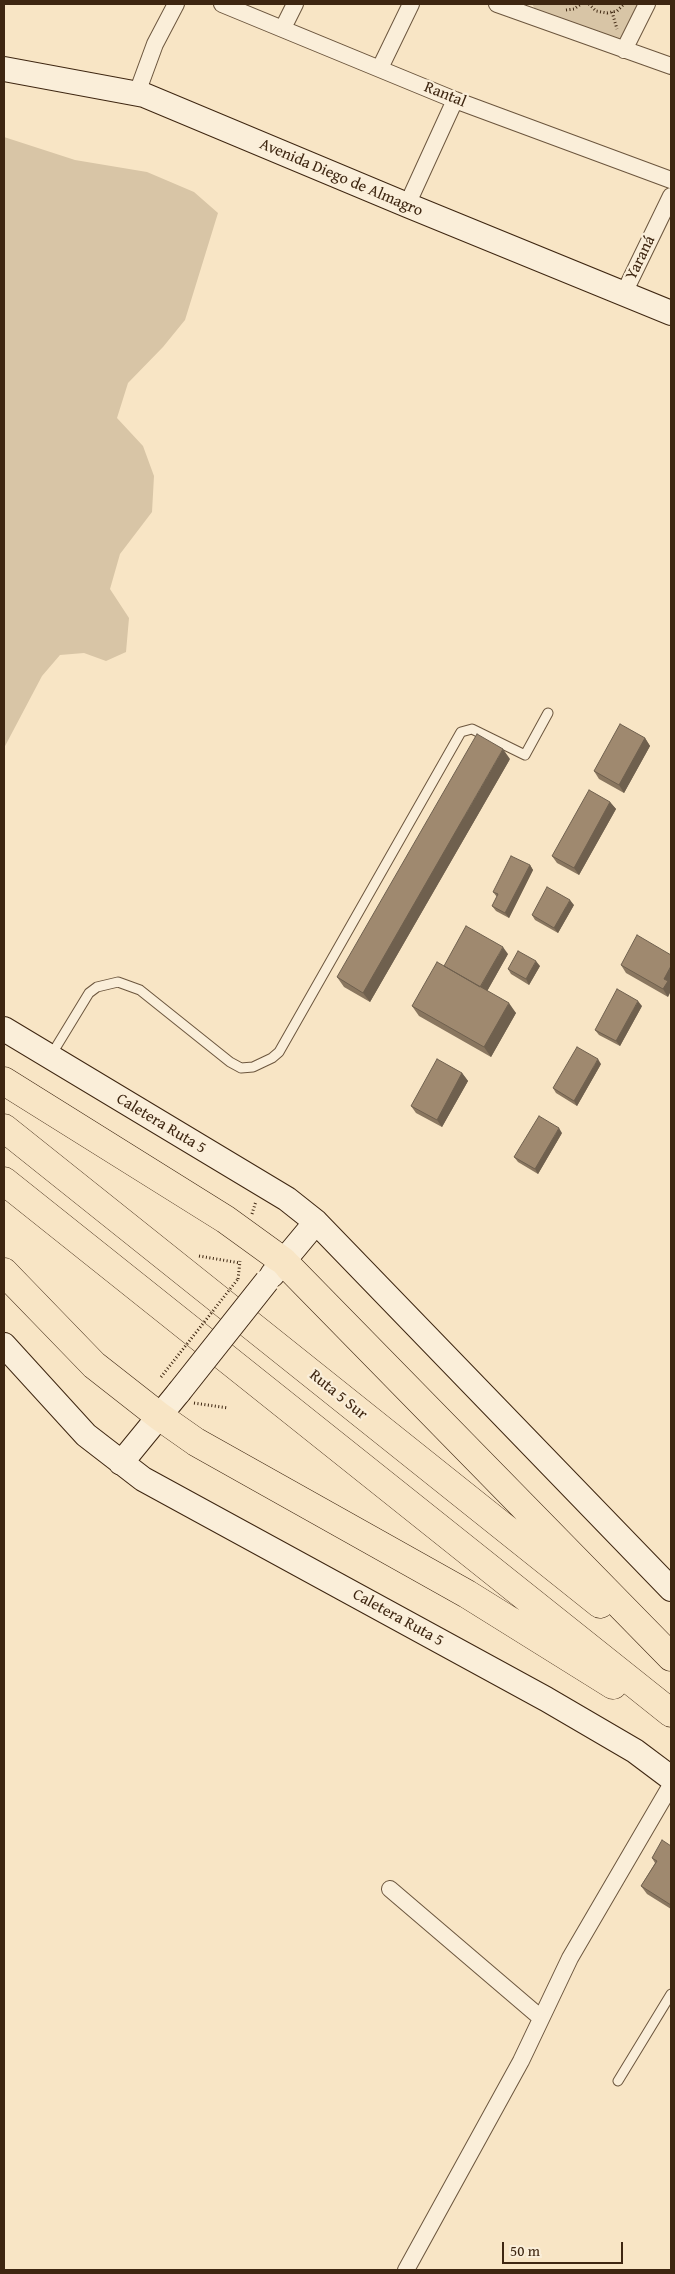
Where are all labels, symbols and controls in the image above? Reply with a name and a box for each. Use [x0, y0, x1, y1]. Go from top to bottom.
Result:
street label: Rantal [421, 78, 469, 112]
street label: Avenida Diego de Almagro [257, 135, 425, 221]
street label: Yaraná [622, 233, 660, 283]
street label: Caletera Ruta 5 [113, 1090, 209, 1158]
street label: Ruta 5 Sur [305, 1366, 371, 1424]
street label: Caletera Ruta 5 [349, 1585, 447, 1651]
scale bar [505, 2232, 626, 2264]
text: 50 m [510, 2240, 540, 2261]

